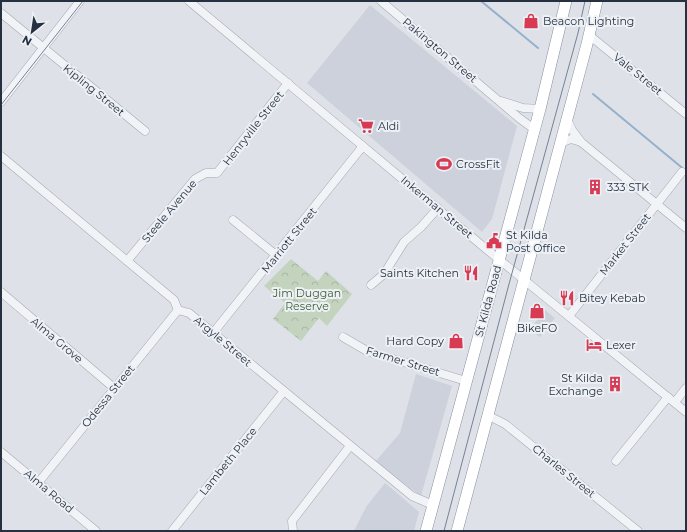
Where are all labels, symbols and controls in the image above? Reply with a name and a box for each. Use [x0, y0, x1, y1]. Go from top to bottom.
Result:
north arrow [12, 12, 52, 52]
shop icon: Beacon Lighting [522, 12, 540, 30]
place label: Beacon Lighting [543, 14, 634, 28]
street label: Pakington Street [400, 15, 481, 86]
text: N [20, 32, 34, 49]
street label: Vale Street [611, 50, 666, 98]
street label: Kipling Street [60, 61, 128, 119]
street label: Henryville Street [220, 87, 287, 168]
supermarket icon: Aldi [357, 117, 375, 135]
place label: Aldi [378, 119, 399, 133]
sports icon: CrossFit [435, 155, 453, 173]
place label: CrossFit [456, 157, 501, 171]
street label: Inkerman Street [398, 173, 476, 242]
street label: Steele Avenue [138, 176, 200, 245]
building icon: 333 STK [586, 178, 604, 196]
place label: 333 STK [607, 180, 649, 194]
street label: Marriott Street [258, 204, 320, 276]
street label: Market Street [596, 210, 654, 278]
place label: St Kilda Post Office [506, 228, 566, 255]
public building icon: St Kilda Post Office [485, 232, 503, 250]
restaurant icon: Saints Kitchen [462, 264, 480, 282]
street label: St Kilda Road [472, 264, 504, 338]
place label: Saints Kitchen [380, 266, 459, 280]
park label: Jim Duggan Reserve [272, 286, 341, 313]
restaurant icon: Bitey Kebab [558, 289, 576, 307]
place label: Bitey Kebab [579, 291, 645, 305]
shop icon: BikeFO [528, 302, 546, 320]
street label: Argyle Street [191, 313, 255, 370]
street label: Alma Grove [28, 314, 86, 366]
place label: BikeFO [517, 321, 557, 335]
shop icon: Hard Copy [447, 332, 465, 350]
place label: Hard Copy [386, 334, 444, 348]
hotel icon: Lexer [585, 336, 603, 354]
place label: Lexer [606, 338, 636, 352]
street label: Farmer Street [364, 343, 442, 379]
street label: Odessa Street [78, 361, 138, 430]
place label: St Kilda Exchange [548, 371, 603, 398]
building icon: St Kilda Exchange [606, 375, 624, 393]
street label: Lambeth Place [196, 424, 260, 498]
street label: Charles Street [530, 441, 599, 501]
street label: Alma Road [21, 466, 77, 516]

